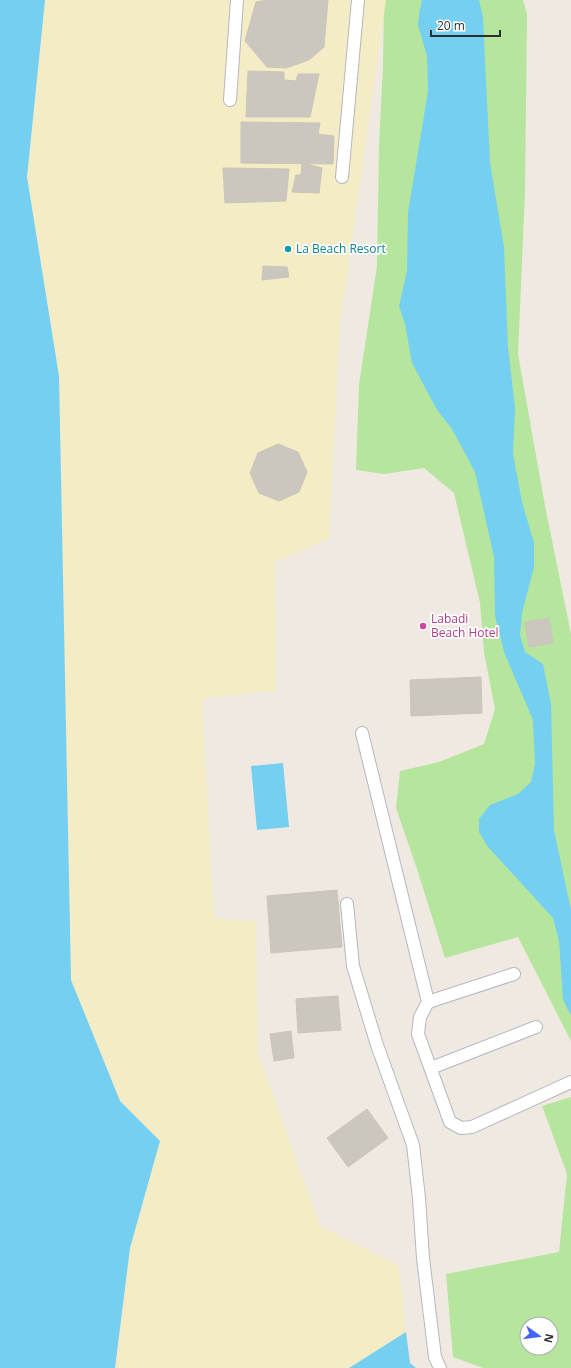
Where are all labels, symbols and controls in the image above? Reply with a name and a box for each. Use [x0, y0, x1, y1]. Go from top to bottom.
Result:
scale bar [431, 12, 500, 38]
text: 20 m [437, 17, 465, 34]
place label: La Beach Resort [296, 240, 386, 257]
marker: La Beach Resort [283, 244, 293, 254]
place label: Labadi Beach Hotel [431, 610, 499, 641]
marker: Labadi Beach Hotel [418, 621, 428, 631]
north arrow [519, 1316, 559, 1356]
text: N [541, 1332, 558, 1345]

